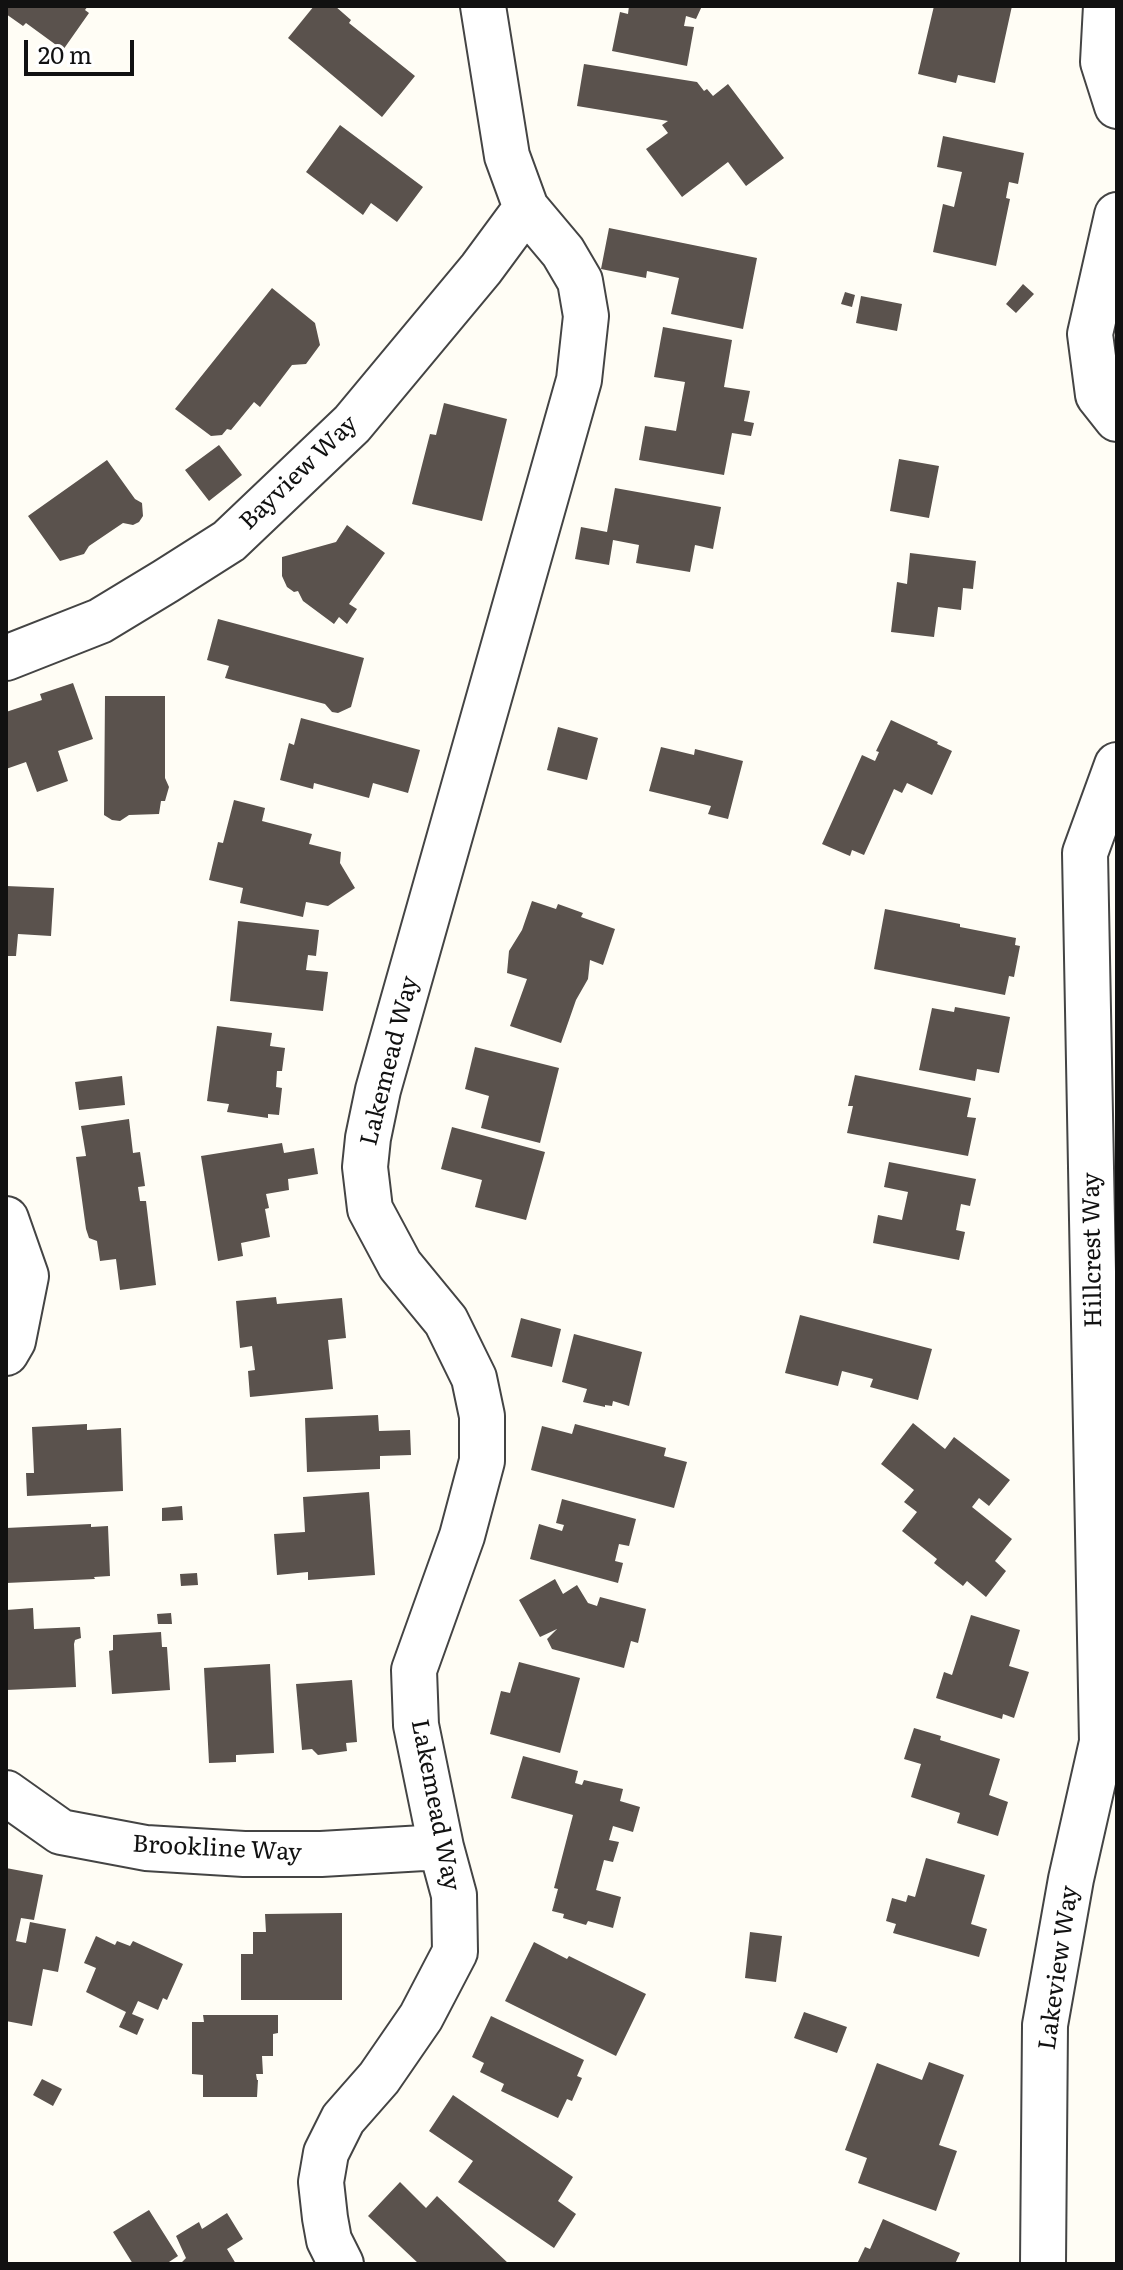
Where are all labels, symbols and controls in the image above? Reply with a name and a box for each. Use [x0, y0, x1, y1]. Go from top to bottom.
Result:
scale bar [28, 24, 138, 74]
text: 20 m [38, 36, 92, 71]
street label: Bayview Way [234, 410, 364, 536]
street label: Lakemead Way [355, 973, 425, 1149]
street label: Hillcrest Way [1077, 1172, 1109, 1328]
street label: Lakemead Way [404, 1717, 466, 1893]
street label: Brookline Way [132, 1830, 302, 1868]
street label: Lakeview Way [1033, 1884, 1085, 2052]

